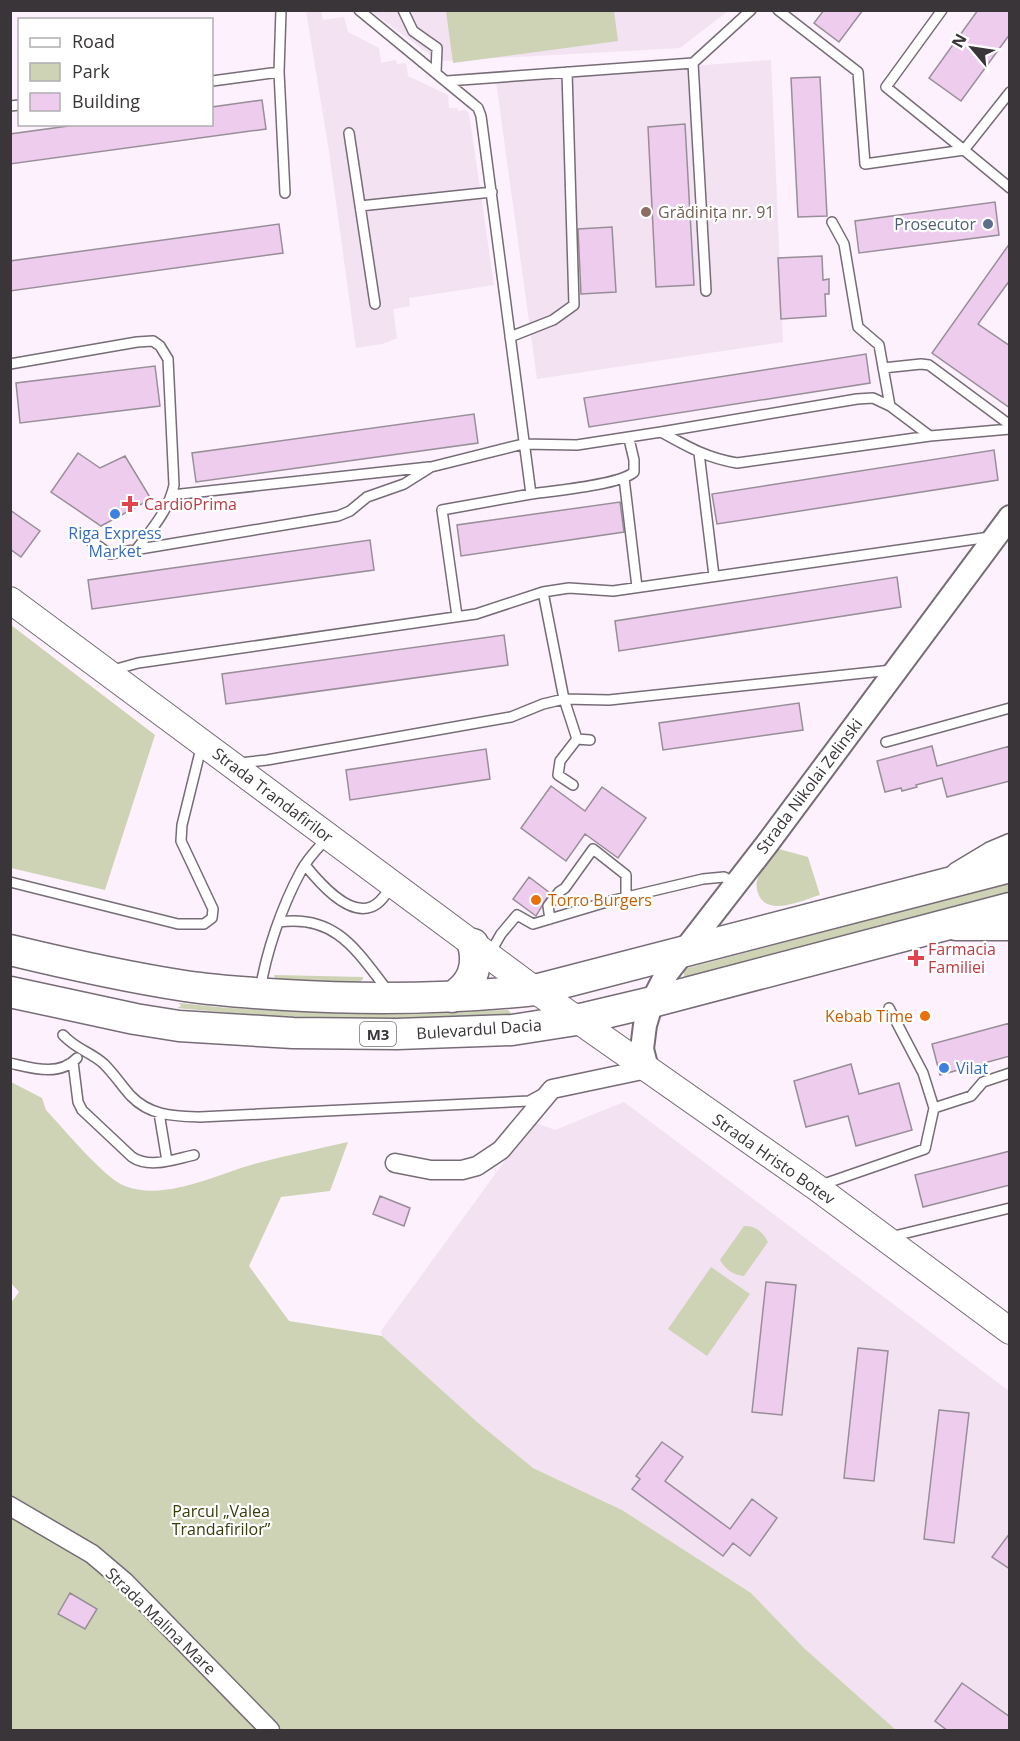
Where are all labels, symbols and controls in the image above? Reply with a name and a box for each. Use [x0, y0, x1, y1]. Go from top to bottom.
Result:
legend [18, 18, 213, 126]
north arrow [942, 18, 1002, 78]
text: Road [72, 29, 115, 53]
text: N [946, 30, 972, 52]
text: Park [72, 59, 110, 83]
text: Building [72, 89, 140, 113]
place label: Grădinița nr. 91 [658, 201, 775, 223]
marker: Grădinița nr. 91 [639, 205, 653, 219]
place label: Prosecutor [894, 213, 976, 235]
marker: Prosecutor [981, 217, 995, 231]
place label: CardioPrima [144, 493, 237, 515]
marker: CardioPrima [121, 495, 139, 513]
marker: Riga Express Market [108, 507, 122, 521]
place label: Riga Express Market [68, 522, 162, 562]
street label: Strada Nikolai Zelinski [751, 714, 867, 858]
street label: Strada Trandafirilor [208, 742, 338, 848]
place label: Torro Burgers [548, 889, 652, 911]
marker: Torro Burgers [529, 893, 543, 907]
place label: Farmacia Familiei [928, 938, 996, 978]
marker: Farmacia Familiei [909, 951, 923, 965]
place label: Kebab Time [825, 1005, 913, 1027]
marker: Kebab Time [918, 1009, 932, 1023]
street label: Bulevardul Dacia [416, 1014, 542, 1044]
road number: M3 [360, 1022, 396, 1046]
place label: Vilat [956, 1057, 989, 1079]
marker: Vilat [937, 1061, 951, 1075]
street label: Strada Hristo Botev [708, 1108, 840, 1210]
park label: Parcul „Valea Trandafirilor” [172, 1500, 271, 1540]
street label: Strada Malina Mare [101, 1562, 221, 1680]

